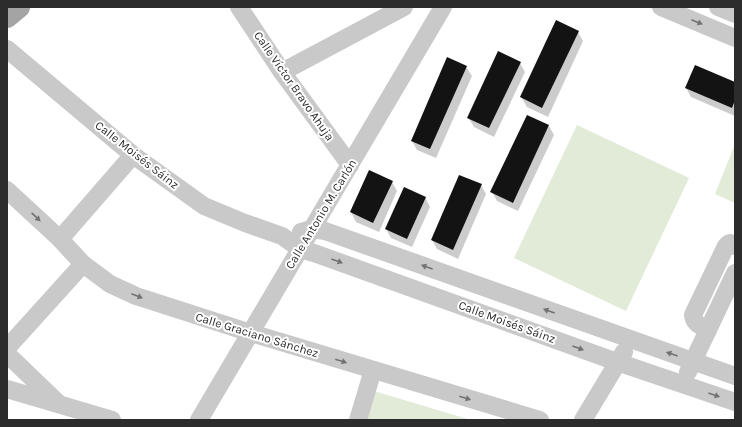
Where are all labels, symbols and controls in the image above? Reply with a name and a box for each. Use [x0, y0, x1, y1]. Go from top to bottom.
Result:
one-way arrow [692, 19, 703, 25]
street label: Calle Víctor Bravo Ahuja [251, 29, 337, 143]
street label: Calle Moisés Sáinz [93, 118, 182, 192]
street label: Calle Antonio M. Carlón [283, 157, 359, 271]
one-way arrow [30, 212, 41, 221]
one-way arrow [332, 259, 344, 265]
one-way arrow [420, 264, 432, 270]
one-way arrow [131, 293, 142, 299]
street label: Calle Moisés Sáinz [457, 298, 558, 346]
one-way arrow [543, 307, 555, 313]
street label: Calle Graciano Sánchez [194, 310, 320, 360]
one-way arrow [572, 345, 584, 351]
one-way arrow [665, 351, 677, 357]
one-way arrow [335, 358, 347, 364]
one-way arrow [709, 392, 721, 398]
one-way arrow [460, 395, 472, 401]

